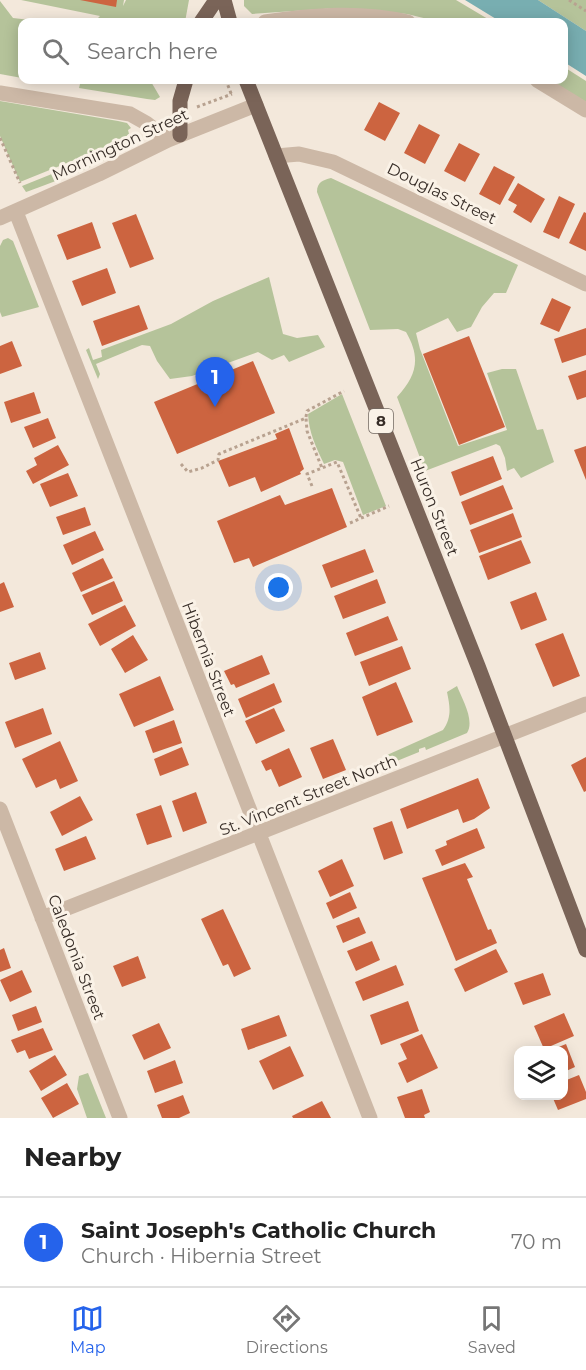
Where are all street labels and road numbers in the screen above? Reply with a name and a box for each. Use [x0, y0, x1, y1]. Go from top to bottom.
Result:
street label: Mornington Street [49, 104, 192, 184]
street label: Douglas Street [384, 159, 500, 228]
road number: 8 [369, 409, 393, 433]
street label: Huron Street [406, 456, 463, 559]
street label: Hibernia Street [178, 599, 239, 720]
street label: St. Vincent Street North [217, 751, 400, 840]
street label: Caledonia Street [44, 892, 109, 1023]

